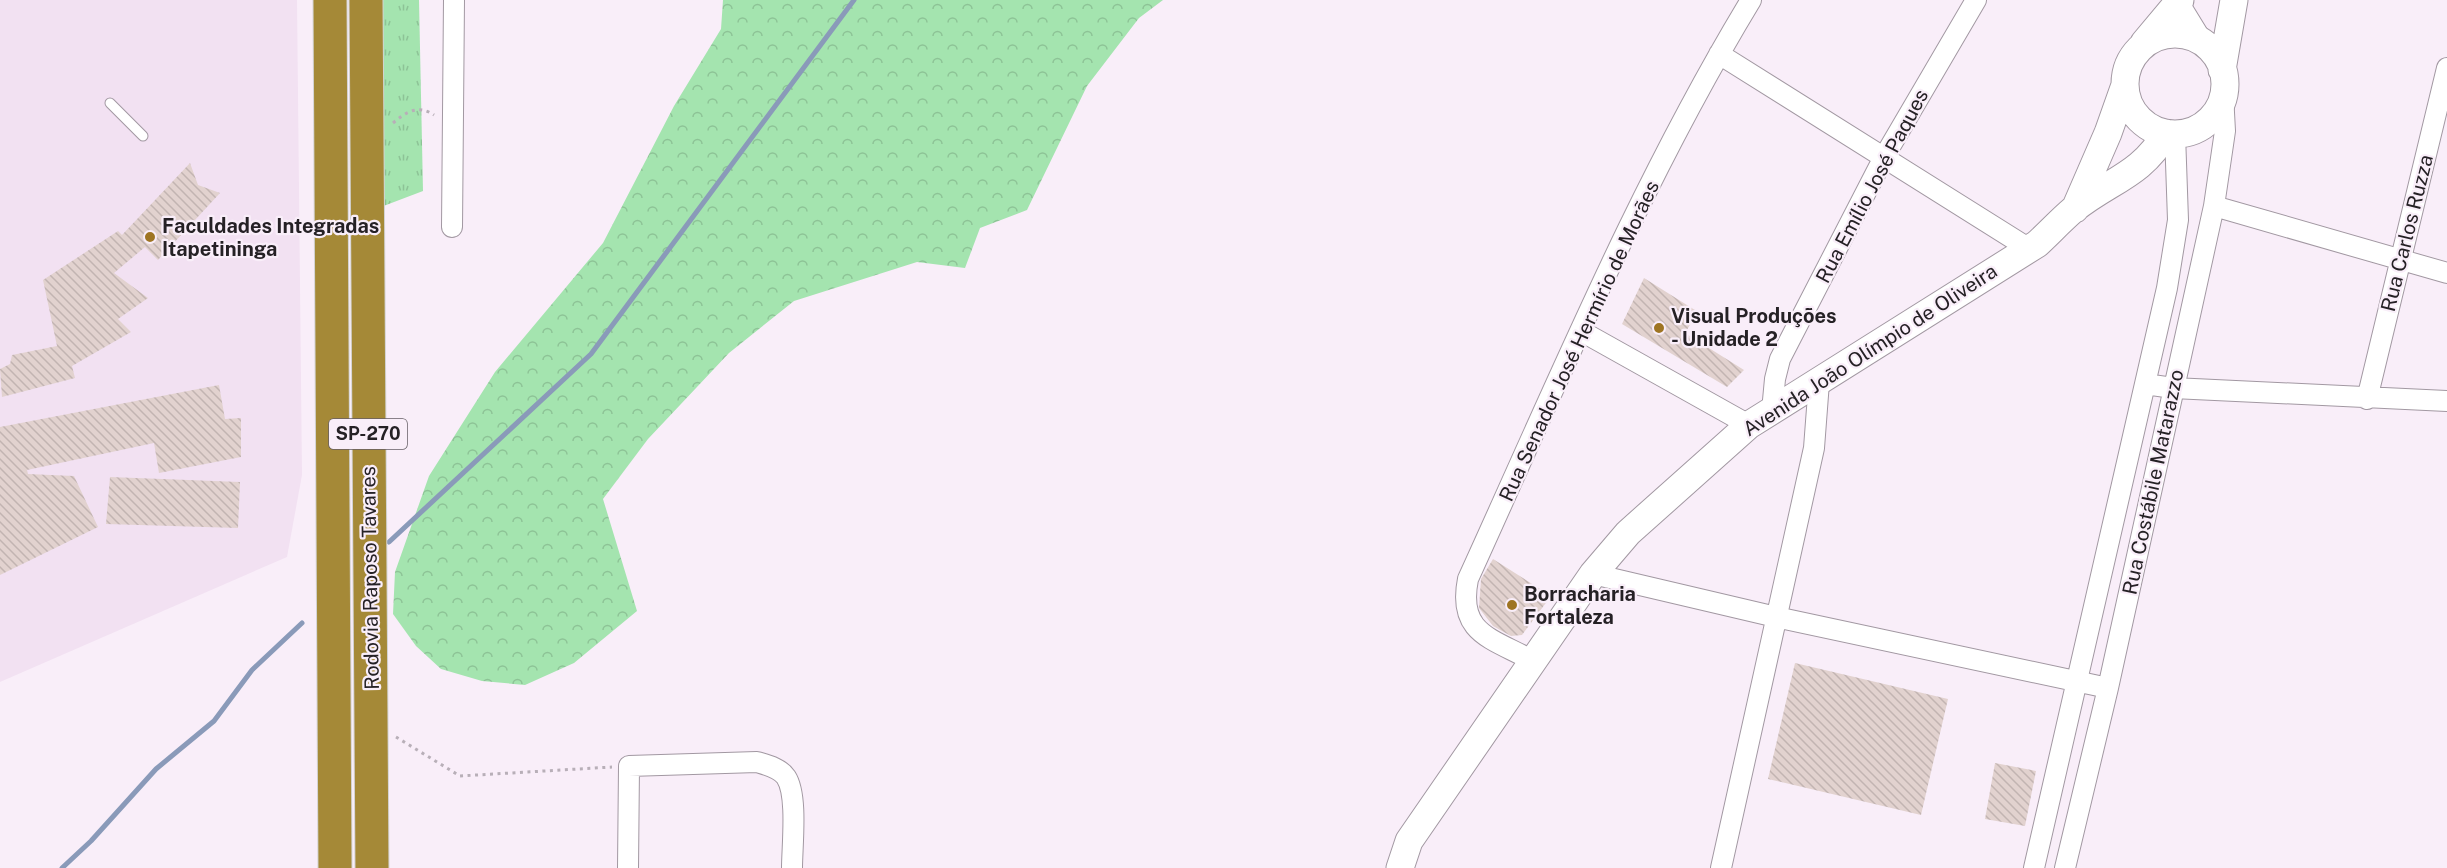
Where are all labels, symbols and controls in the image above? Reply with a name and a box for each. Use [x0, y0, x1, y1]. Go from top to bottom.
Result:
street label: Rua Emílio José Paques [1811, 85, 1933, 287]
street label: Rua Carlos Ruzza [2376, 152, 2438, 314]
street label: Rua Senador José Hermírio de Morães [1494, 177, 1664, 505]
place label: Faculdades Integradas Itapetininga [162, 214, 379, 261]
marker: Faculdades Integradas Itapetininga [143, 230, 157, 244]
street label: Avenida João Olímpio de Oliveira [1738, 259, 2002, 441]
place label: Visual Produções - Unidade 2 [1671, 304, 1837, 351]
marker: Visual Produções - Unidade 2 [1652, 321, 1666, 335]
street label: Rua Costábile Matarazzo [2117, 367, 2189, 597]
road number: SP-270 [329, 419, 407, 449]
street label: Rodovia Raposo Tavares [356, 466, 384, 690]
place label: Borracharia Fortaleza [1524, 582, 1636, 629]
marker: Borracharia Fortaleza [1505, 598, 1519, 612]

